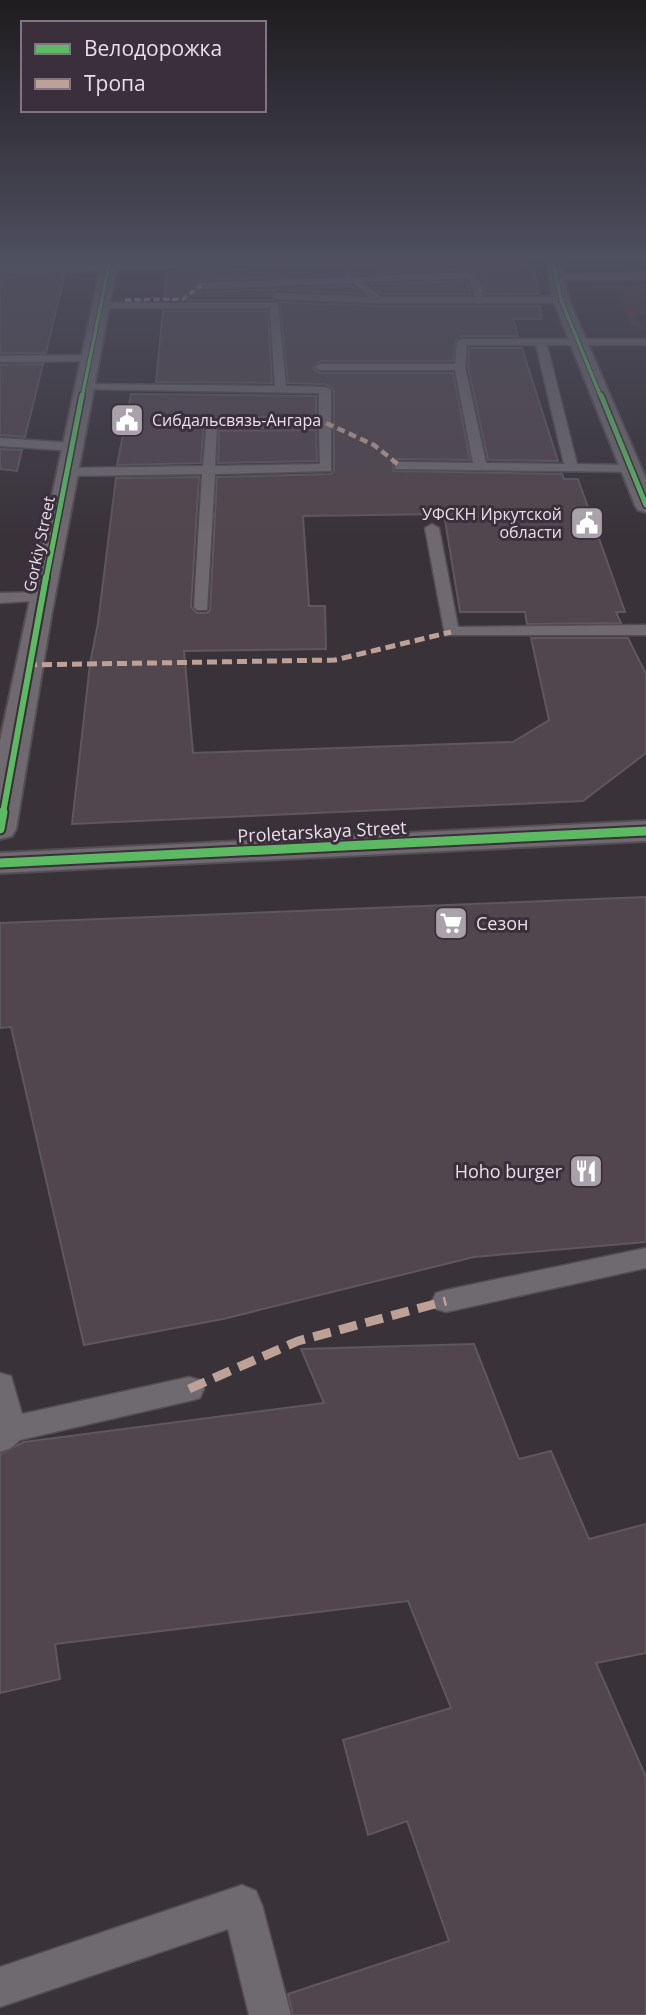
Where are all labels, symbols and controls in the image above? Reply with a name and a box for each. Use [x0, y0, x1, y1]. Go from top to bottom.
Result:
legend [21, 21, 266, 112]
text: Велодорожка [84, 34, 222, 62]
text: Тропа [84, 69, 146, 97]
public building icon: Сибдальсвязь-Ангара [108, 401, 146, 439]
place label: Сибдальсвязь-Ангара [152, 409, 321, 431]
street label: Gorkiy Street [18, 494, 60, 594]
place label: УФСКН Иркутской области [422, 503, 562, 543]
public building icon: УФСКН Иркутской области [568, 504, 606, 542]
street label: Proletarskaya Street [237, 815, 407, 847]
supermarket icon: Сезон [432, 904, 470, 942]
place label: Сезон [476, 911, 528, 935]
restaurant icon: Hoho burger [567, 1152, 605, 1190]
place label: Hoho burger [455, 1159, 563, 1183]

